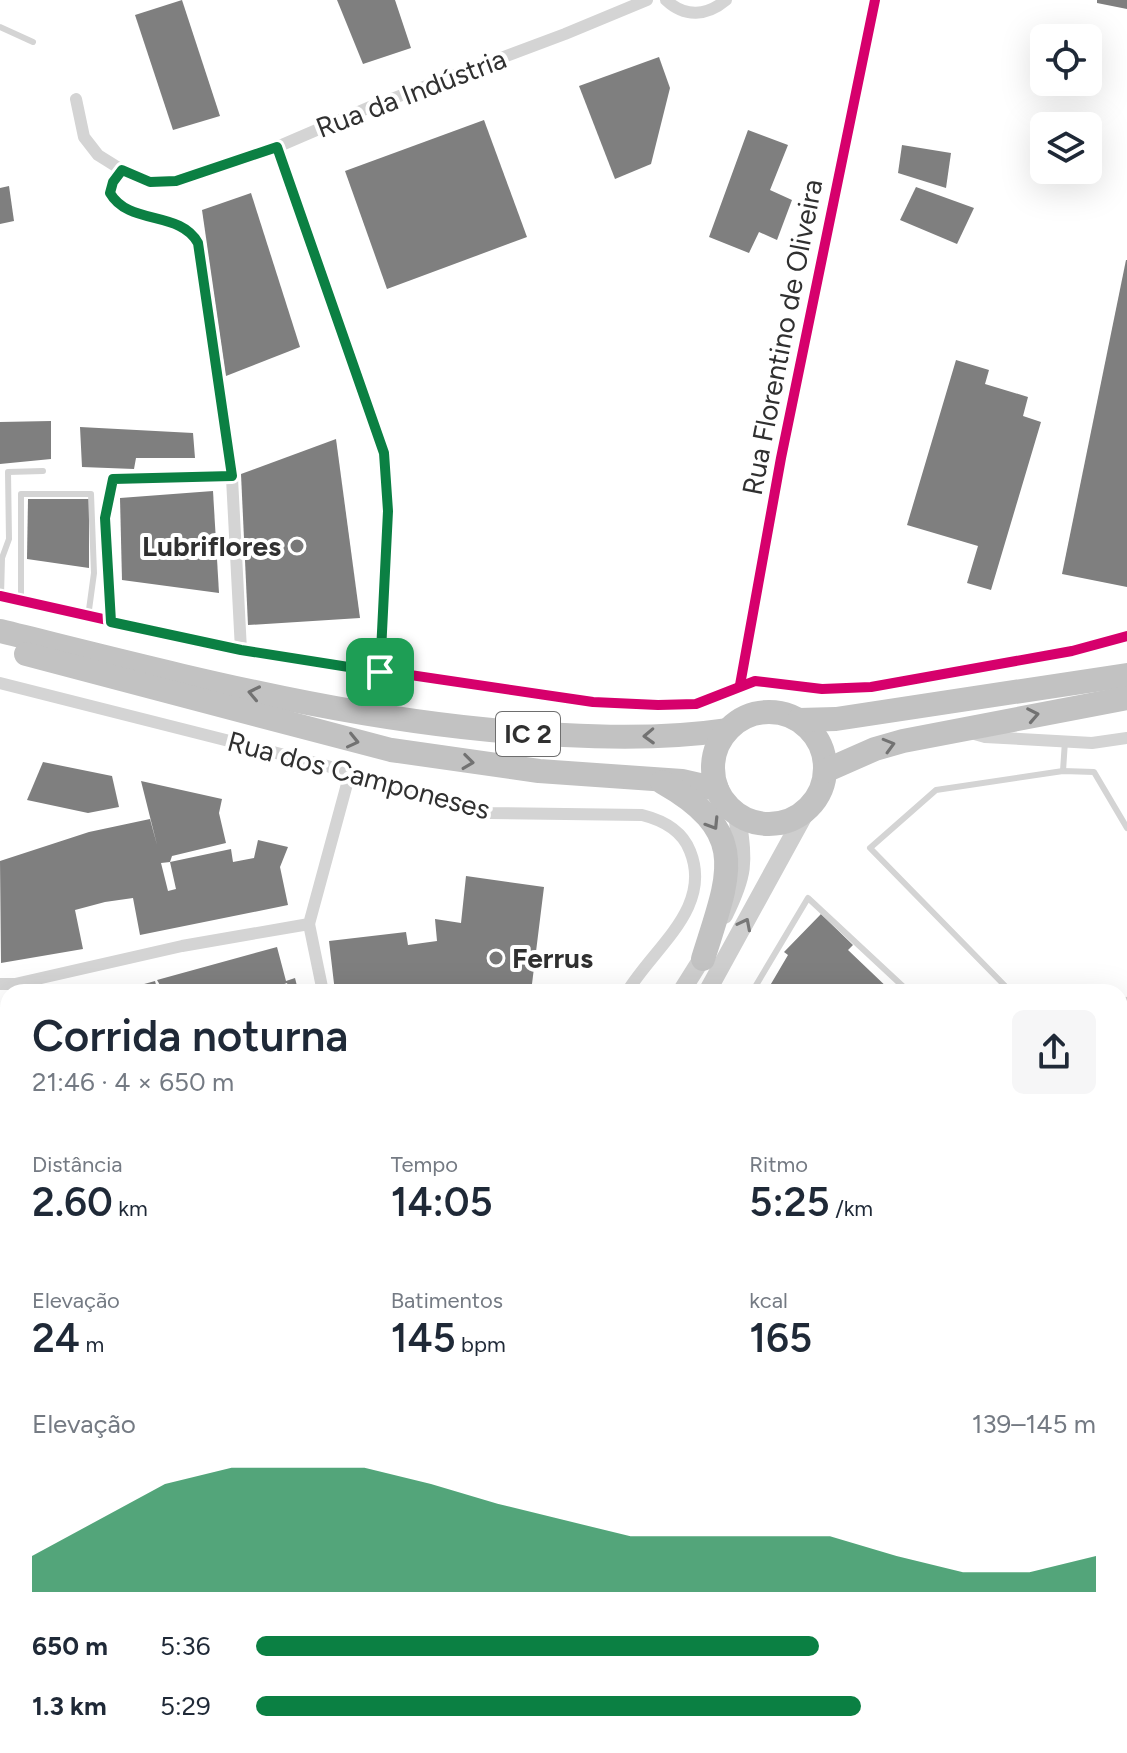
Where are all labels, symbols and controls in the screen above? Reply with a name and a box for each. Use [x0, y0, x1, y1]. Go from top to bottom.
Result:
map controls [1030, 24, 1102, 184]
button: locate [1030, 24, 1102, 96]
street label: Rua da Indústria [311, 41, 511, 145]
button: layers [1030, 112, 1102, 184]
street label: Rua Florentino de Oliveira [735, 176, 829, 498]
place label: Lubriflores [142, 529, 281, 563]
marker: Lubriflores [288, 537, 306, 555]
pin [346, 638, 414, 706]
icon: arrive [358, 650, 402, 694]
one-way arrow [248, 685, 262, 702]
one-way arrow [1026, 708, 1039, 725]
road number: IC 2 [496, 712, 560, 756]
street label: Rua dos Camponeses [224, 724, 494, 826]
one-way arrow [642, 727, 655, 744]
one-way arrow [346, 732, 360, 749]
one-way arrow [882, 738, 895, 754]
one-way arrow [462, 753, 475, 770]
one-way arrow [703, 815, 719, 830]
one-way arrow [735, 917, 750, 932]
place label: Ferrus [512, 941, 593, 975]
marker: Ferrus [487, 949, 505, 967]
text: Corrida noturna [32, 1009, 348, 1062]
button: share [1012, 1010, 1096, 1094]
text: 21:46 · 4 × 650 m [32, 1066, 234, 1098]
text: Distância [32, 1151, 122, 1178]
text: Tempo [391, 1151, 458, 1178]
text: Ritmo [749, 1151, 808, 1178]
text: 2.60 [32, 1178, 113, 1226]
text: 14:05 [391, 1178, 493, 1226]
text: 5:25 [749, 1178, 830, 1226]
text: km [113, 1195, 148, 1222]
text: /km [830, 1195, 873, 1222]
text: Elevação [32, 1287, 120, 1314]
text: Batimentos [391, 1287, 503, 1314]
text: kcal [749, 1287, 788, 1314]
text: 24 [32, 1314, 80, 1362]
text: 145 [391, 1314, 456, 1362]
text: 165 [749, 1314, 812, 1362]
text: m [80, 1331, 104, 1358]
text: bpm [456, 1331, 506, 1358]
text: Elevação [32, 1408, 136, 1440]
text: 139–145 m [972, 1408, 1096, 1440]
text: 650 m [32, 1630, 108, 1662]
text: 5:36 [160, 1630, 210, 1662]
text: 1.3 km [32, 1690, 107, 1722]
text: 5:29 [160, 1690, 211, 1722]

